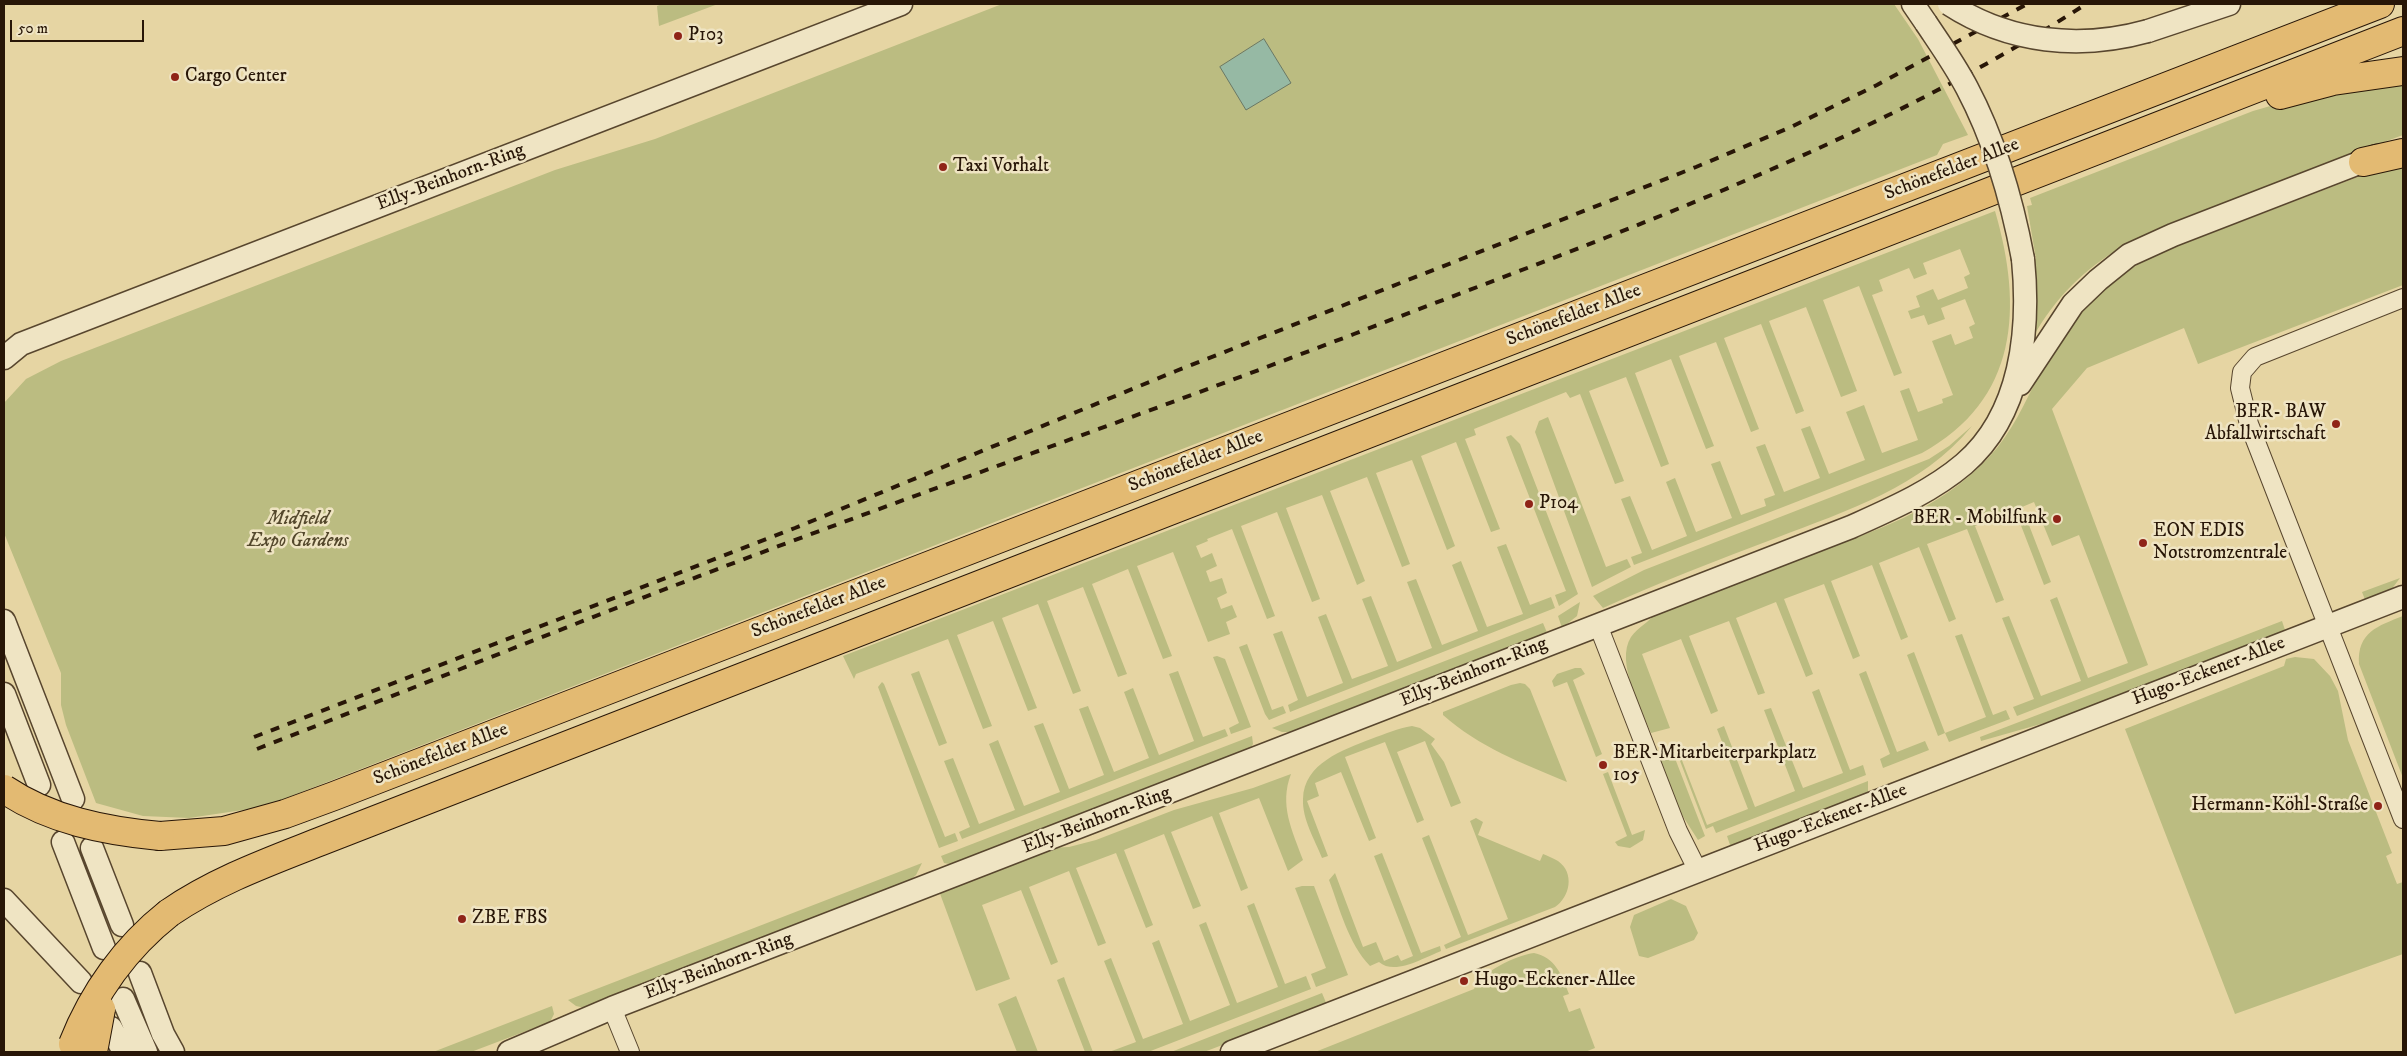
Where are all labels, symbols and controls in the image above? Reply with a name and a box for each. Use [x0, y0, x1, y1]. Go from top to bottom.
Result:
scale bar [12, 10, 146, 42]
text: 50 m [18, 19, 48, 38]
place label: P103 [688, 25, 723, 47]
marker: P103 [672, 30, 684, 42]
place label: Cargo Center [185, 66, 287, 88]
marker: Cargo Center [169, 71, 181, 83]
street label: Schönefelder Allee [1882, 134, 2022, 206]
street label: Elly-Beinhorn-Ring [374, 139, 528, 217]
place label: Taxi Vorhalt [953, 156, 1049, 178]
marker: Taxi Vorhalt [937, 161, 949, 173]
street label: Schönefelder Allee [1504, 280, 1644, 352]
place label: BER- BAW Abfallwirtschaft [2205, 402, 2326, 446]
marker: BER- BAW Abfallwirtschaft [2330, 418, 2342, 430]
street label: Schönefelder Allee [1126, 426, 1266, 498]
place label: P104 [1539, 493, 1578, 515]
marker: P104 [1523, 498, 1535, 510]
place label: BER - Mobilfunk [1913, 508, 2047, 530]
park label: Midfield Expo Gardens [247, 509, 349, 553]
marker: BER - Mobilfunk [2051, 513, 2063, 525]
place label: EON EDIS Notstromzentrale [2153, 521, 2287, 565]
marker: EON EDIS Notstromzentrale [2137, 537, 2149, 549]
street label: Schönefelder Allee [749, 572, 889, 644]
street label: Hugo-Eckener-Allee [2130, 632, 2288, 712]
street label: Elly-Beinhorn-Ring [1397, 633, 1551, 713]
street label: Schönefelder Allee [371, 719, 511, 791]
place label: BER-Mitarbeiterparkplatz 105 [1613, 743, 1816, 787]
marker: BER-Mitarbeiterparkplatz 105 [1597, 759, 1609, 771]
street label: Hugo-Eckener-Allee [1752, 779, 1910, 859]
street label: Elly-Beinhorn-Ring [1020, 782, 1174, 860]
place label: Hermann-Köhl-Straße [2191, 795, 2368, 817]
marker: Hermann-Köhl-Straße [2372, 800, 2384, 812]
place label: ZBE FBS [472, 908, 547, 930]
marker: ZBE FBS [456, 913, 468, 925]
street label: Elly-Beinhorn-Ring [642, 928, 796, 1006]
place label: Hugo-Eckener-Allee [1474, 970, 1635, 992]
marker: Hugo-Eckener-Allee [1458, 975, 1470, 987]

